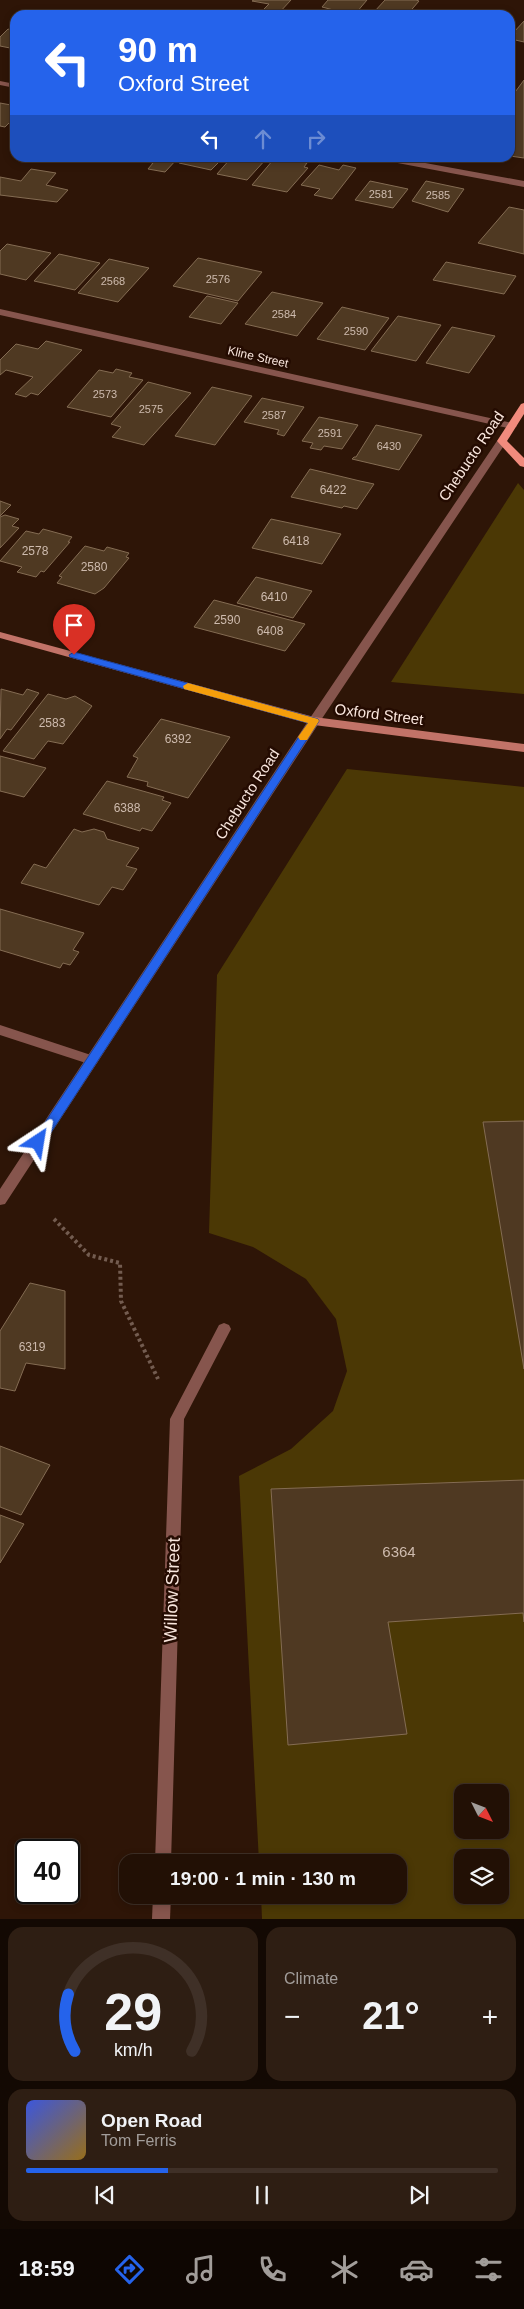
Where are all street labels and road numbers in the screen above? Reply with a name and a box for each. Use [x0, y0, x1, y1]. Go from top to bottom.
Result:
street label: Kline Street [226, 343, 290, 371]
street label: Chebucto Road [435, 408, 507, 504]
street label: Oxford Street [334, 700, 425, 728]
street label: Chebucto Road [211, 746, 283, 842]
street label: Willow Street [160, 1537, 184, 1643]

